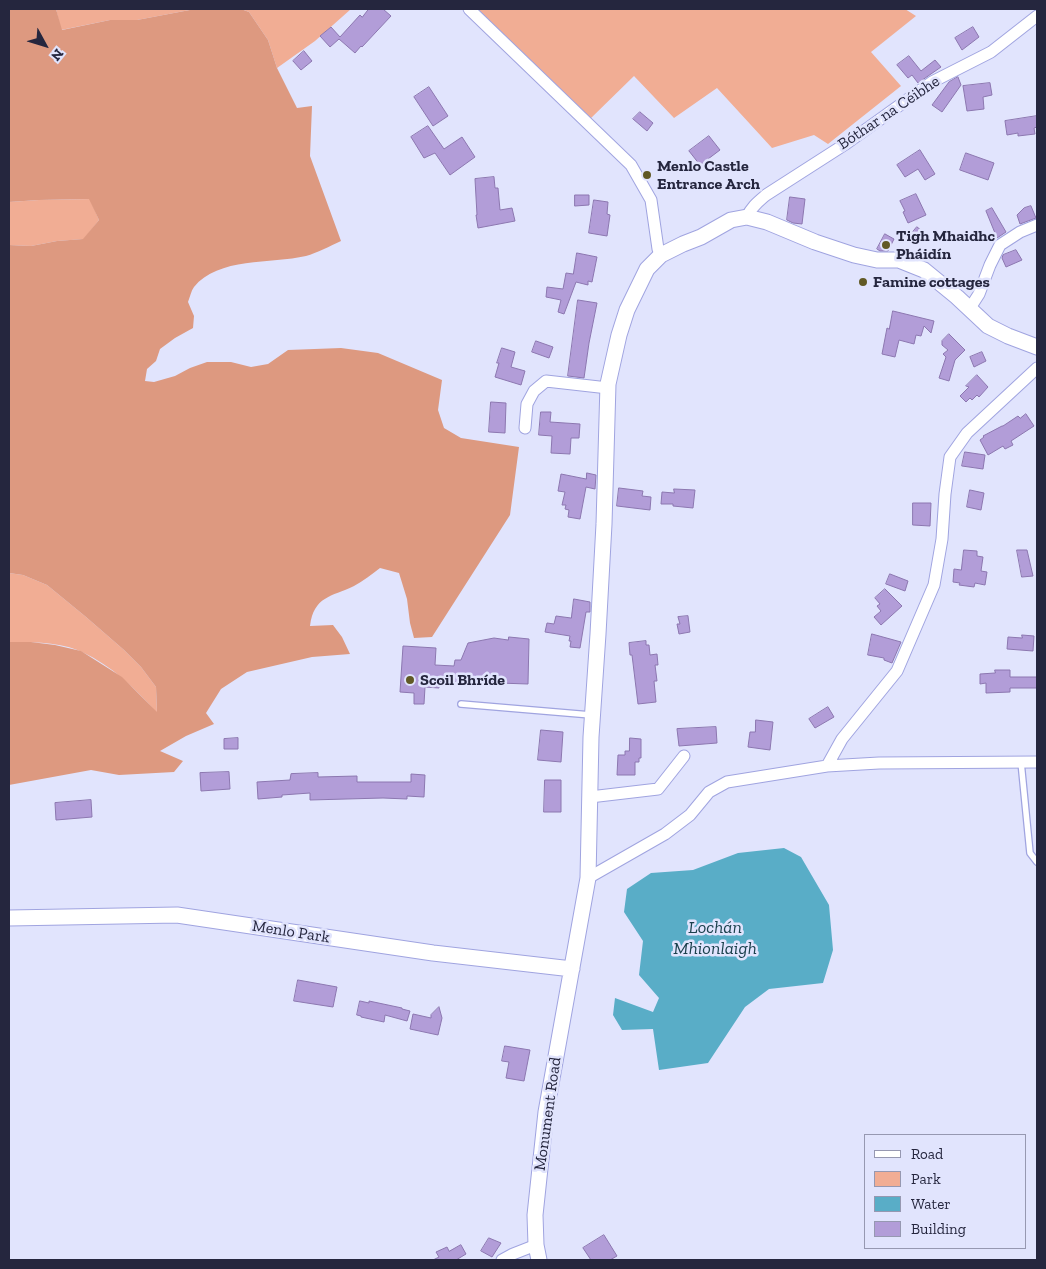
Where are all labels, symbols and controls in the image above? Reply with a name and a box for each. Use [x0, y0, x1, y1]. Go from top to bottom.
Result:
north arrow [20, 20, 70, 70]
text: N [47, 45, 67, 64]
street label: Bóthar na Céibhe [834, 72, 944, 154]
place label: Menlo Castle Entrance Arch [657, 156, 760, 194]
marker: Menlo Castle Entrance Arch [641, 169, 653, 181]
place label: Tigh Mhaidhc Pháidín [896, 226, 995, 264]
marker: Tigh Mhaidhc Pháidín [880, 239, 892, 251]
place label: Famine cottages [873, 272, 990, 292]
marker: Famine cottages [857, 276, 869, 288]
place label: Scoil Bhríde [420, 670, 505, 690]
marker: Scoil Bhríde [404, 674, 416, 686]
street label: Menlo Park [251, 916, 331, 948]
water label: Lochán Mhionlaigh [673, 917, 757, 960]
street label: Monument Road [531, 1056, 565, 1172]
legend [864, 1134, 1026, 1249]
text: Road [911, 1145, 943, 1163]
text: Park [911, 1170, 941, 1188]
text: Water [911, 1195, 951, 1213]
text: Building [911, 1220, 966, 1238]

